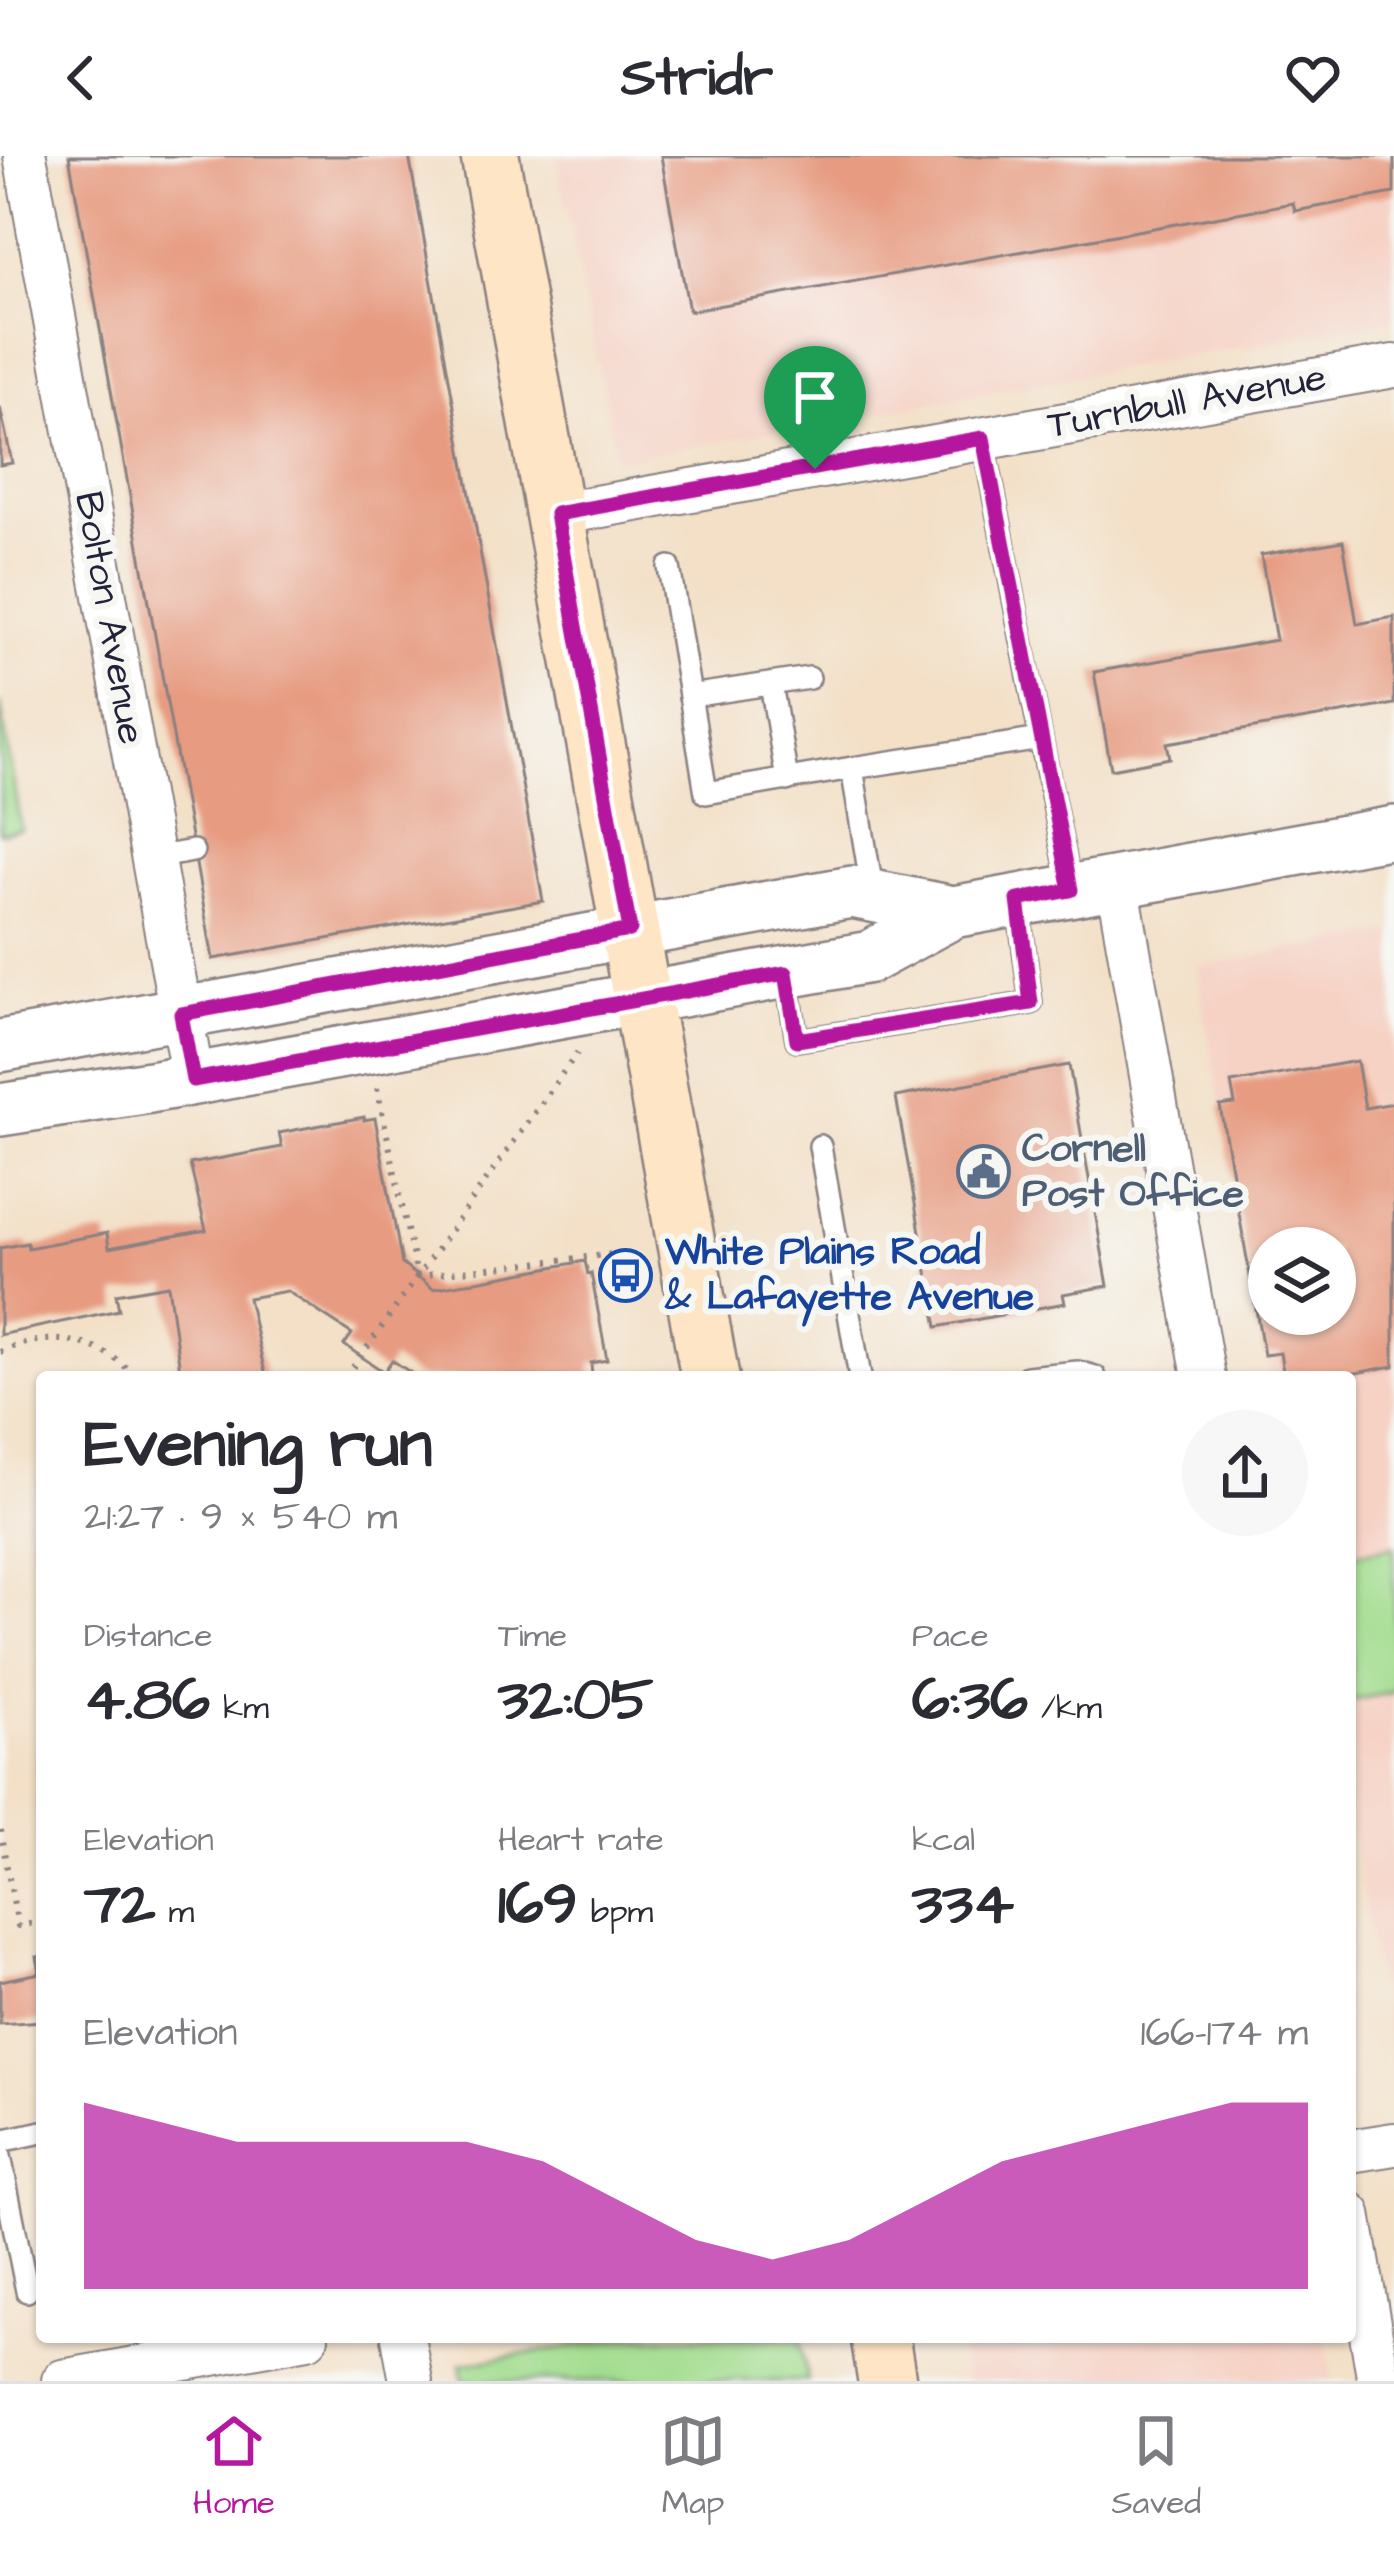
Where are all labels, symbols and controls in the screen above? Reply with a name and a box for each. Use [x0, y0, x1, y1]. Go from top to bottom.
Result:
text: Stridr [621, 41, 773, 116]
icon: back [48, 45, 114, 111]
icon: heart [1280, 45, 1346, 111]
pin [764, 346, 866, 469]
street label: Turnbull Avenue [1044, 351, 1330, 453]
icon: arrive [782, 364, 848, 430]
street label: Bolton Avenue [60, 488, 158, 748]
place label: Cornell Post Office [1022, 1123, 1244, 1222]
public building icon: Cornell Post Office [955, 1144, 1011, 1200]
place label: White Plains Road & Lafayette Avenue [664, 1226, 1034, 1327]
map controls [1248, 1227, 1356, 1335]
button: layers [1248, 1227, 1356, 1335]
bus stop icon: White Plains Road & Lafayette Avenue [598, 1247, 654, 1303]
text: Evening run [84, 1400, 432, 1492]
button: share [1182, 1410, 1308, 1536]
text: 21:27 · 9 × 540 m [84, 1491, 397, 1545]
text: Distance [84, 1613, 212, 1659]
text: Time [498, 1613, 567, 1659]
text: Pace [912, 1613, 989, 1659]
text: 4.86 [84, 1659, 210, 1742]
text: 32:05 [498, 1659, 653, 1742]
text: 6:36 [912, 1659, 1028, 1742]
text: km [210, 1685, 269, 1731]
text: /km [1028, 1685, 1102, 1731]
text: Elevation [84, 1817, 214, 1863]
text: Heart rate [498, 1817, 664, 1863]
text: kcal [912, 1817, 975, 1863]
text: 72 [84, 1863, 155, 1946]
text: 169 [498, 1863, 577, 1946]
text: 334 [912, 1863, 1014, 1946]
text: m [155, 1889, 194, 1935]
text: bpm [577, 1889, 653, 1935]
text: Elevation [84, 2007, 238, 2061]
text: 166–174 m [1140, 2007, 1308, 2061]
tab: Home [193, 2408, 275, 2526]
tab: Map [660, 2408, 726, 2526]
tab: Saved [1111, 2408, 1201, 2526]

